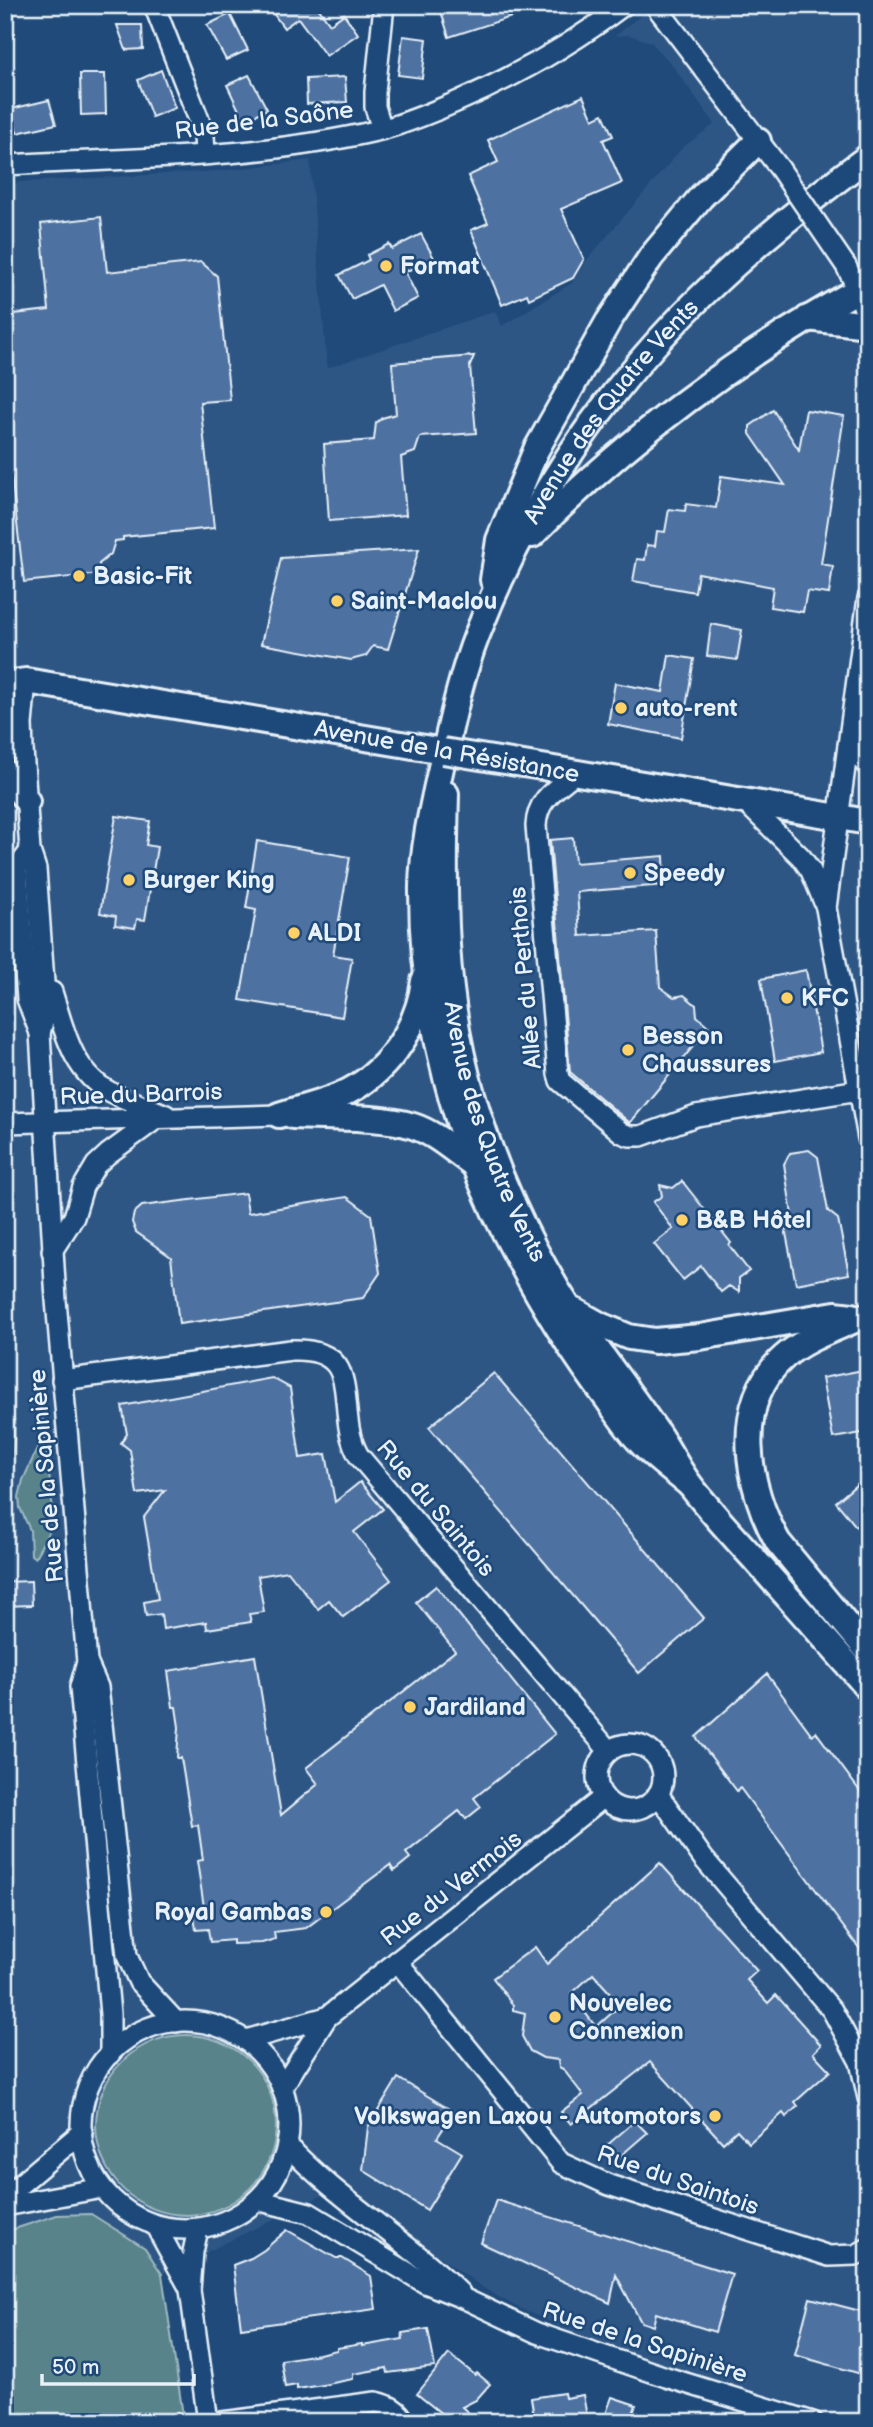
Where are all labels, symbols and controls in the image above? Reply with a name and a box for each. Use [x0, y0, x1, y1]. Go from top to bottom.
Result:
street label: Rue de la Saône [173, 95, 355, 146]
place label: Format [400, 252, 479, 281]
marker: Format [378, 258, 394, 274]
street label: Avenue des Quatre Vents [517, 293, 705, 529]
place label: Basic-Fit [93, 562, 192, 591]
marker: Basic-Fit [71, 568, 87, 584]
place label: Saint-Maclou [351, 587, 497, 616]
marker: Saint-Maclou [329, 593, 345, 609]
place label: auto-rent [635, 694, 738, 723]
marker: auto-rent [613, 700, 629, 716]
street label: Avenue de la Résistance [312, 714, 582, 789]
place label: Speedy [644, 859, 725, 888]
marker: Speedy [622, 865, 638, 881]
place label: Burger King [143, 866, 275, 895]
marker: Burger King [121, 872, 137, 888]
street label: Allée du Perthois [503, 885, 548, 1070]
place label: ALDI [307, 919, 361, 948]
marker: ALDI [286, 925, 302, 941]
place label: KFC [801, 984, 849, 1013]
marker: KFC [779, 990, 795, 1006]
street label: Avenue des Quatre Vents [438, 999, 553, 1267]
place label: Besson Chaussures [642, 1022, 771, 1079]
marker: Besson Chaussures [620, 1042, 636, 1058]
street label: Rue du Barrois [59, 1077, 223, 1112]
place label: B&B Hôtel [696, 1206, 811, 1235]
marker: B&B Hôtel [674, 1212, 690, 1228]
street label: Rue de la Sapinière [23, 1368, 70, 1584]
street label: Rue du Saintois [370, 1434, 501, 1583]
place label: Jardiland [424, 1693, 526, 1722]
marker: Jardiland [402, 1699, 418, 1715]
street label: Rue du Vermois [375, 1824, 528, 1952]
place label: Royal Gambas [154, 1898, 312, 1927]
marker: Royal Gambas [318, 1904, 334, 1920]
place label: Nouvelec Connexion [569, 1989, 684, 2046]
marker: Nouvelec Connexion [547, 2009, 563, 2025]
place label: Volkswagen Laxou - Automotors [354, 2102, 701, 2131]
marker: Volkswagen Laxou - Automotors [707, 2108, 723, 2124]
street label: Rue du Saintois [593, 2139, 763, 2222]
street label: Rue de la Sapinière [539, 2296, 751, 2389]
scale bar [42, 2343, 194, 2387]
text: 50 m [52, 2355, 99, 2380]

